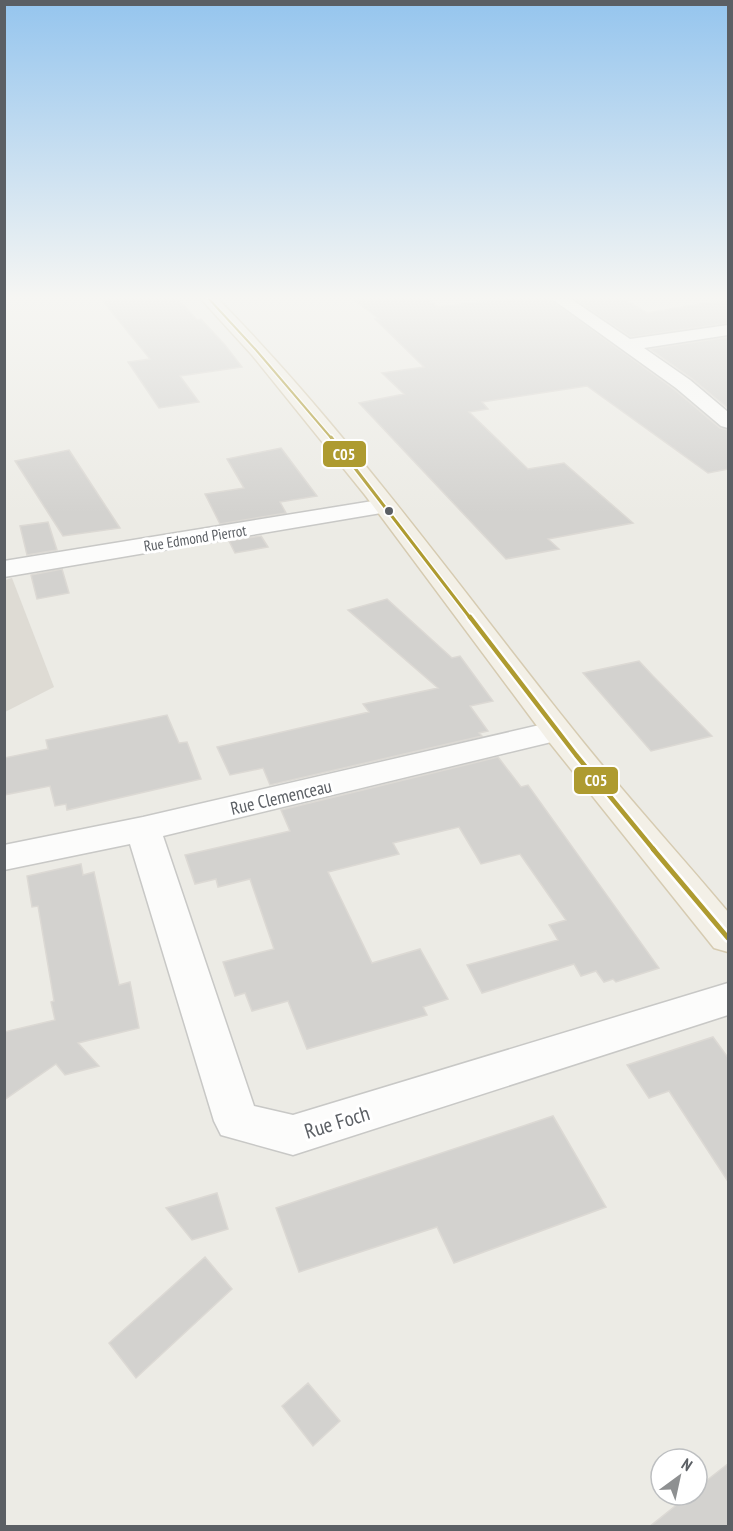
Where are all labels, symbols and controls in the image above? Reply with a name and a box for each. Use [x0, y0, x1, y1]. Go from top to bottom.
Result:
line badge: C05 [322, 440, 367, 468]
text: C05 [333, 444, 355, 464]
unlabelled marker [383, 505, 395, 517]
street label: Rue Edmond Pierrot [142, 521, 248, 555]
line badge: C05 [573, 766, 619, 795]
text: C05 [585, 770, 607, 790]
street label: Rue Clemenceau [228, 774, 334, 820]
street label: Rue Foch [301, 1099, 373, 1145]
north arrow [649, 1447, 709, 1507]
text: N [678, 1454, 696, 1475]

